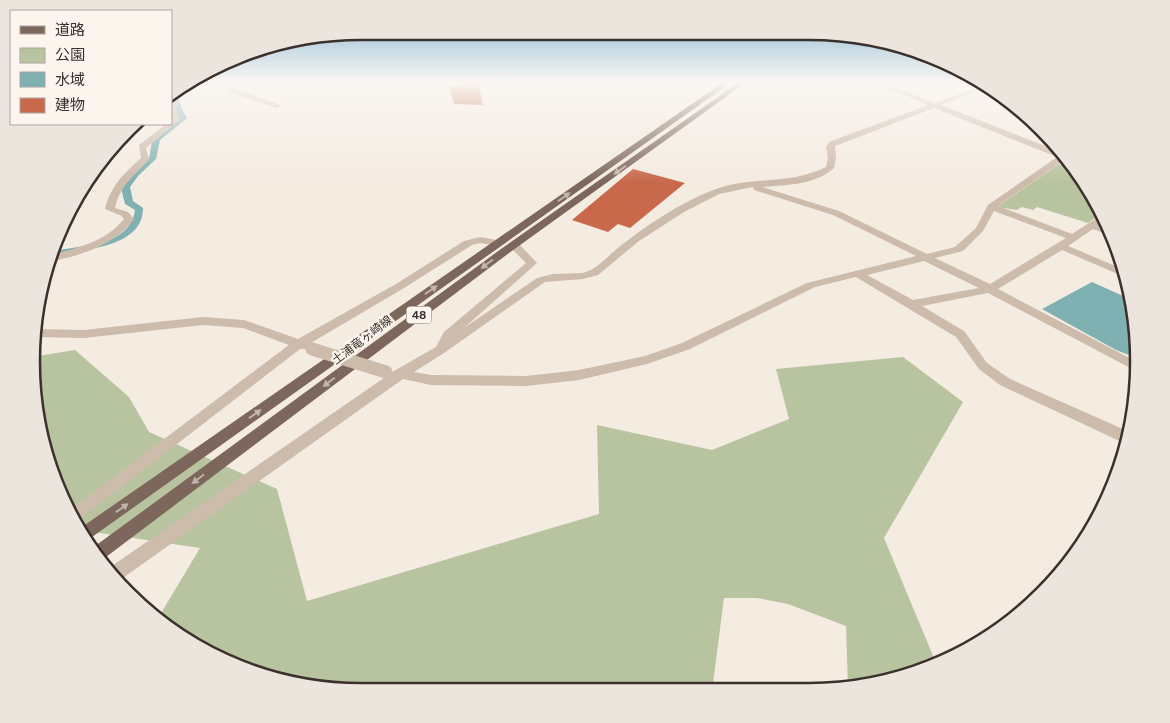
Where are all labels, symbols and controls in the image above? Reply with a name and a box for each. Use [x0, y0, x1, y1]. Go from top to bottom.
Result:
legend [10, 10, 172, 125]
text: 道路 [55, 21, 85, 38]
text: 公園 [55, 46, 85, 63]
text: 水域 [55, 71, 85, 88]
text: 建物 [55, 96, 85, 113]
one-way arrow [613, 165, 627, 175]
one-way arrow [557, 192, 571, 202]
one-way arrow [480, 259, 494, 269]
one-way arrow [424, 285, 438, 295]
road number: 48 [406, 306, 432, 324]
street label: 土浦竜ヶ崎線 [329, 313, 395, 367]
one-way arrow [322, 377, 336, 387]
one-way arrow [248, 409, 262, 419]
one-way arrow [191, 474, 205, 484]
one-way arrow [115, 503, 129, 513]

